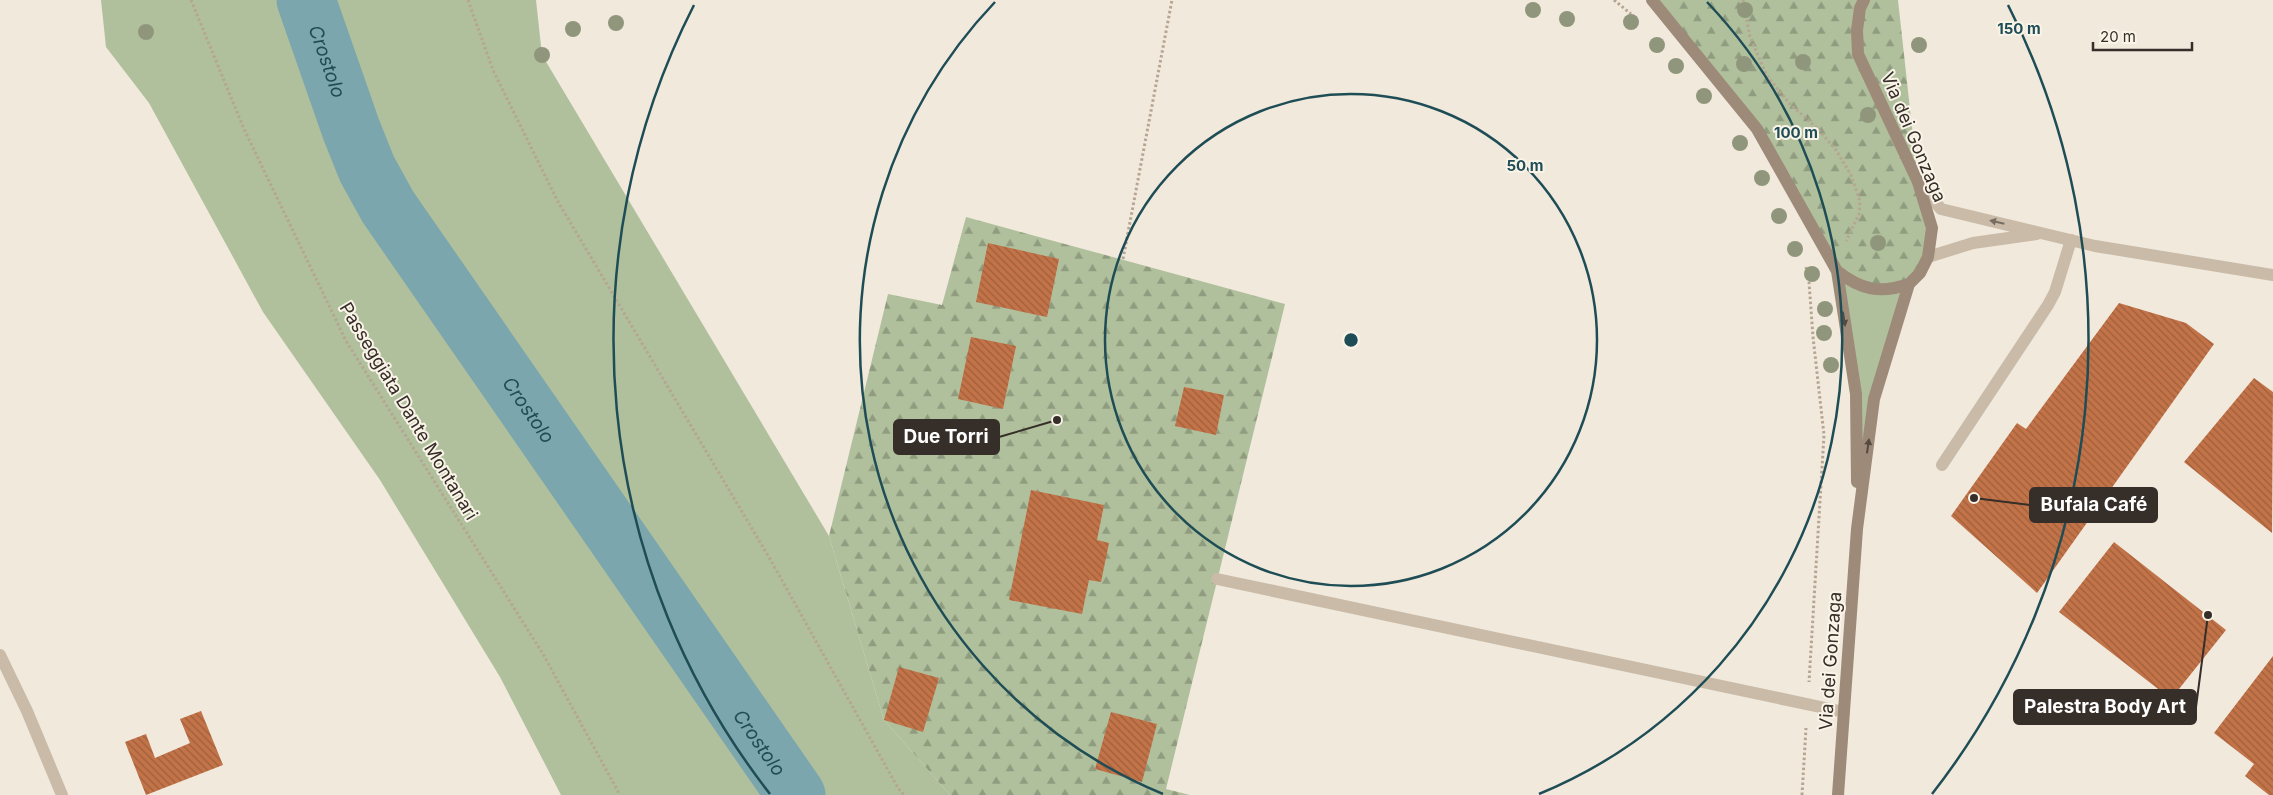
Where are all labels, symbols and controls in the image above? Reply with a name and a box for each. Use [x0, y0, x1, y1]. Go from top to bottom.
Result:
text: 150 m [1997, 19, 2041, 38]
scale bar [2093, 20, 2192, 52]
water label: Crostolo [304, 22, 351, 101]
text: 20 m [2100, 27, 2136, 46]
street label: Via dei Gonzaga [1877, 69, 1951, 205]
text: 100 m [1774, 123, 1818, 142]
text: 50 m [1507, 156, 1543, 175]
one-way arrow [1990, 218, 2005, 226]
street label: Passeggiata Dante Montanari [336, 299, 482, 523]
one-way arrow [1841, 311, 1849, 327]
centre of rings [1342, 331, 1360, 349]
water label: Crostolo [498, 372, 560, 447]
callout: Due Torri [894, 420, 999, 454]
text: Due Torri [903, 425, 989, 448]
one-way arrow [1864, 438, 1872, 454]
callout: Bufala Café [2030, 488, 2157, 522]
text: Bufala Café [2041, 493, 2147, 516]
street label: Via dei Gonzaga [1815, 591, 1845, 731]
callout: Palestra Body Art [2014, 690, 2196, 724]
text: Palestra Body Art [2024, 695, 2186, 718]
water label: Crostolo [729, 705, 791, 780]

